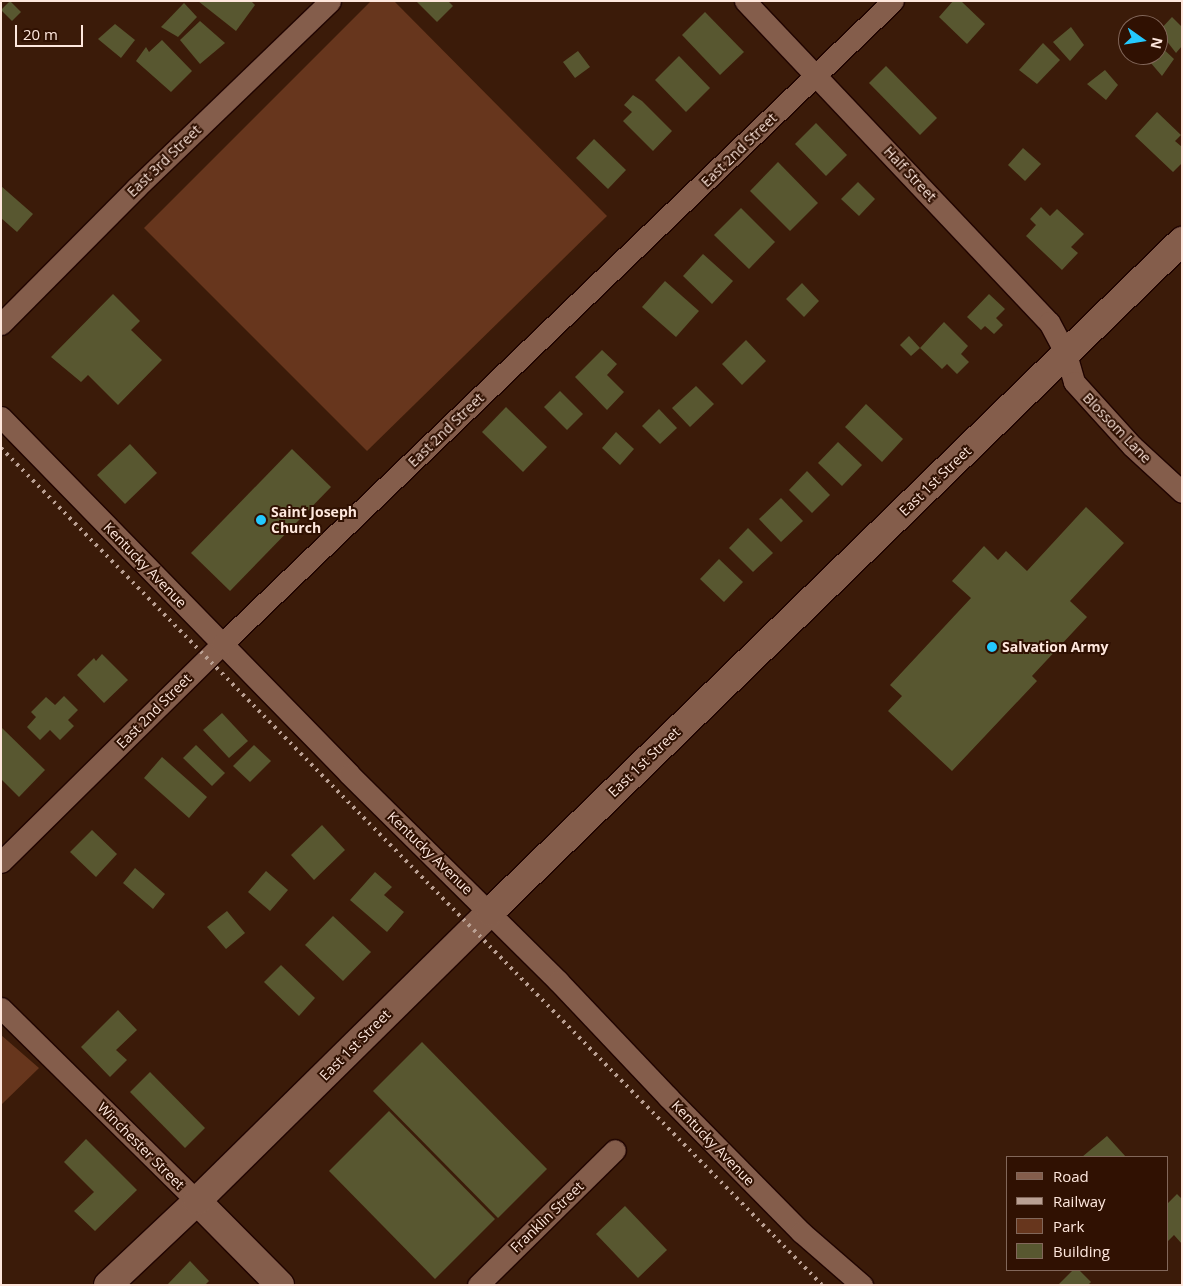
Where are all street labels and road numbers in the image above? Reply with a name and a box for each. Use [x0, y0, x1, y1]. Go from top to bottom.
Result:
street label: East 2nd Street [698, 110, 780, 190]
street label: East 3rd Street [124, 122, 204, 200]
street label: Half Street [880, 143, 940, 205]
street label: Blossom Lane [1079, 389, 1155, 467]
street label: East 2nd Street [405, 390, 487, 470]
street label: East 1st Street [896, 443, 974, 519]
street label: Kentucky Avenue [100, 519, 190, 611]
street label: East 2nd Street [113, 670, 195, 752]
street label: East 1st Street [605, 724, 683, 800]
street label: Kentucky Avenue [384, 808, 476, 898]
street label: East 1st Street [316, 1006, 394, 1084]
street label: Kentucky Avenue [668, 1097, 758, 1189]
street label: Winchester Street [94, 1099, 188, 1193]
street label: Franklin Street [507, 1178, 587, 1256]

